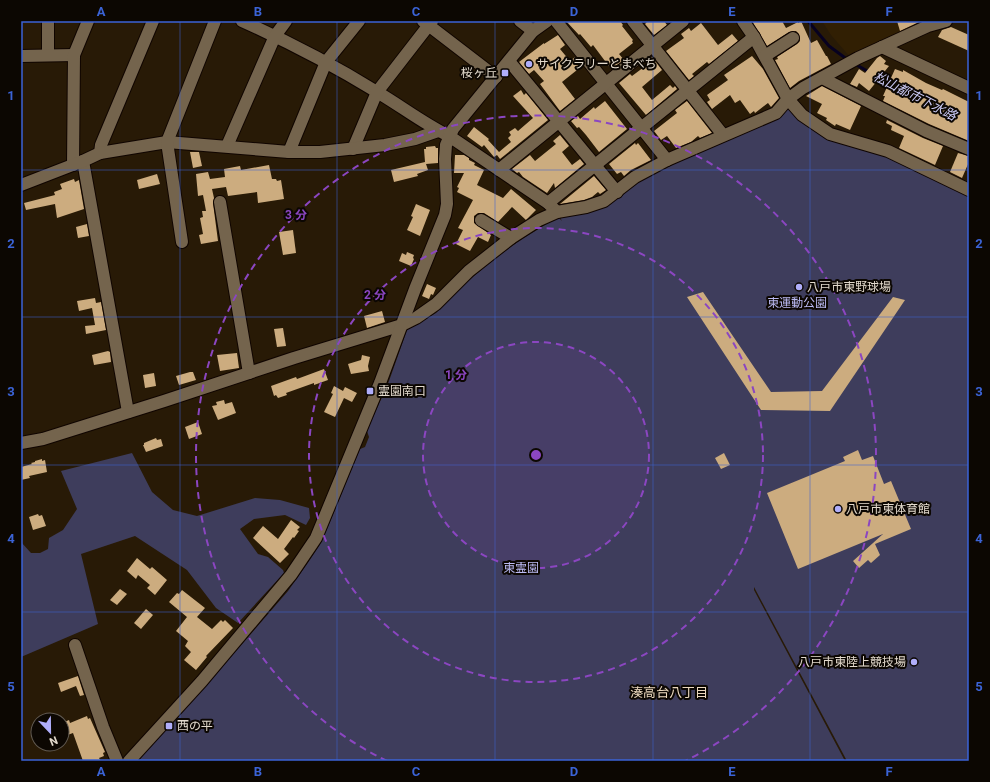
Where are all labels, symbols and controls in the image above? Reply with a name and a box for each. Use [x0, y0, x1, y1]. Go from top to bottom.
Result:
text: A [97, 4, 106, 19]
text: B [254, 4, 262, 19]
text: C [412, 4, 421, 19]
text: D [570, 4, 578, 19]
text: E [728, 4, 736, 19]
text: F [885, 4, 893, 19]
place label: サイクラリーとまべち [537, 57, 657, 71]
marker: サイクラリーとまべち [524, 59, 534, 69]
place label: 桜ヶ丘 [461, 66, 497, 80]
marker: 桜ヶ丘 [500, 68, 510, 78]
water label: 松山都市下水路 [871, 69, 960, 124]
text: 1 [7, 88, 15, 103]
text: 1 [975, 88, 983, 103]
text: 3 分 [285, 208, 307, 222]
text: 2 [7, 236, 15, 251]
text: 2 [975, 236, 983, 251]
place label: 八戸市東野球場 [807, 280, 891, 294]
marker: 八戸市東野球場 [794, 282, 804, 292]
text: 2 分 [364, 288, 386, 302]
park label: 東運動公園 [767, 296, 827, 310]
text: 1 分 [445, 368, 467, 382]
text: 3 [7, 384, 15, 399]
place label: 霊園南口 [378, 384, 426, 398]
text: 3 [975, 384, 983, 399]
marker: 霊園南口 [365, 386, 375, 396]
centre of rings [529, 448, 543, 462]
place label: 八戸市東体育館 [846, 502, 930, 516]
marker: 八戸市東体育館 [833, 504, 843, 514]
text: 4 [7, 531, 15, 546]
text: 4 [975, 531, 983, 546]
park label: 東霊園 [503, 561, 539, 575]
place label: 八戸市東陸上競技場 [798, 655, 906, 669]
marker: 八戸市東陸上競技場 [909, 657, 919, 667]
text: 5 [7, 679, 15, 694]
text: 5 [975, 679, 983, 694]
district label: 湊高台八丁目 [630, 685, 708, 700]
north arrow [30, 712, 70, 752]
place label: 西の平 [177, 719, 213, 733]
marker: 西の平 [164, 721, 174, 731]
text: N [47, 733, 60, 748]
text: A [97, 764, 106, 779]
text: B [254, 764, 262, 779]
text: C [412, 764, 421, 779]
text: D [570, 764, 578, 779]
text: E [728, 764, 736, 779]
text: F [885, 764, 893, 779]

